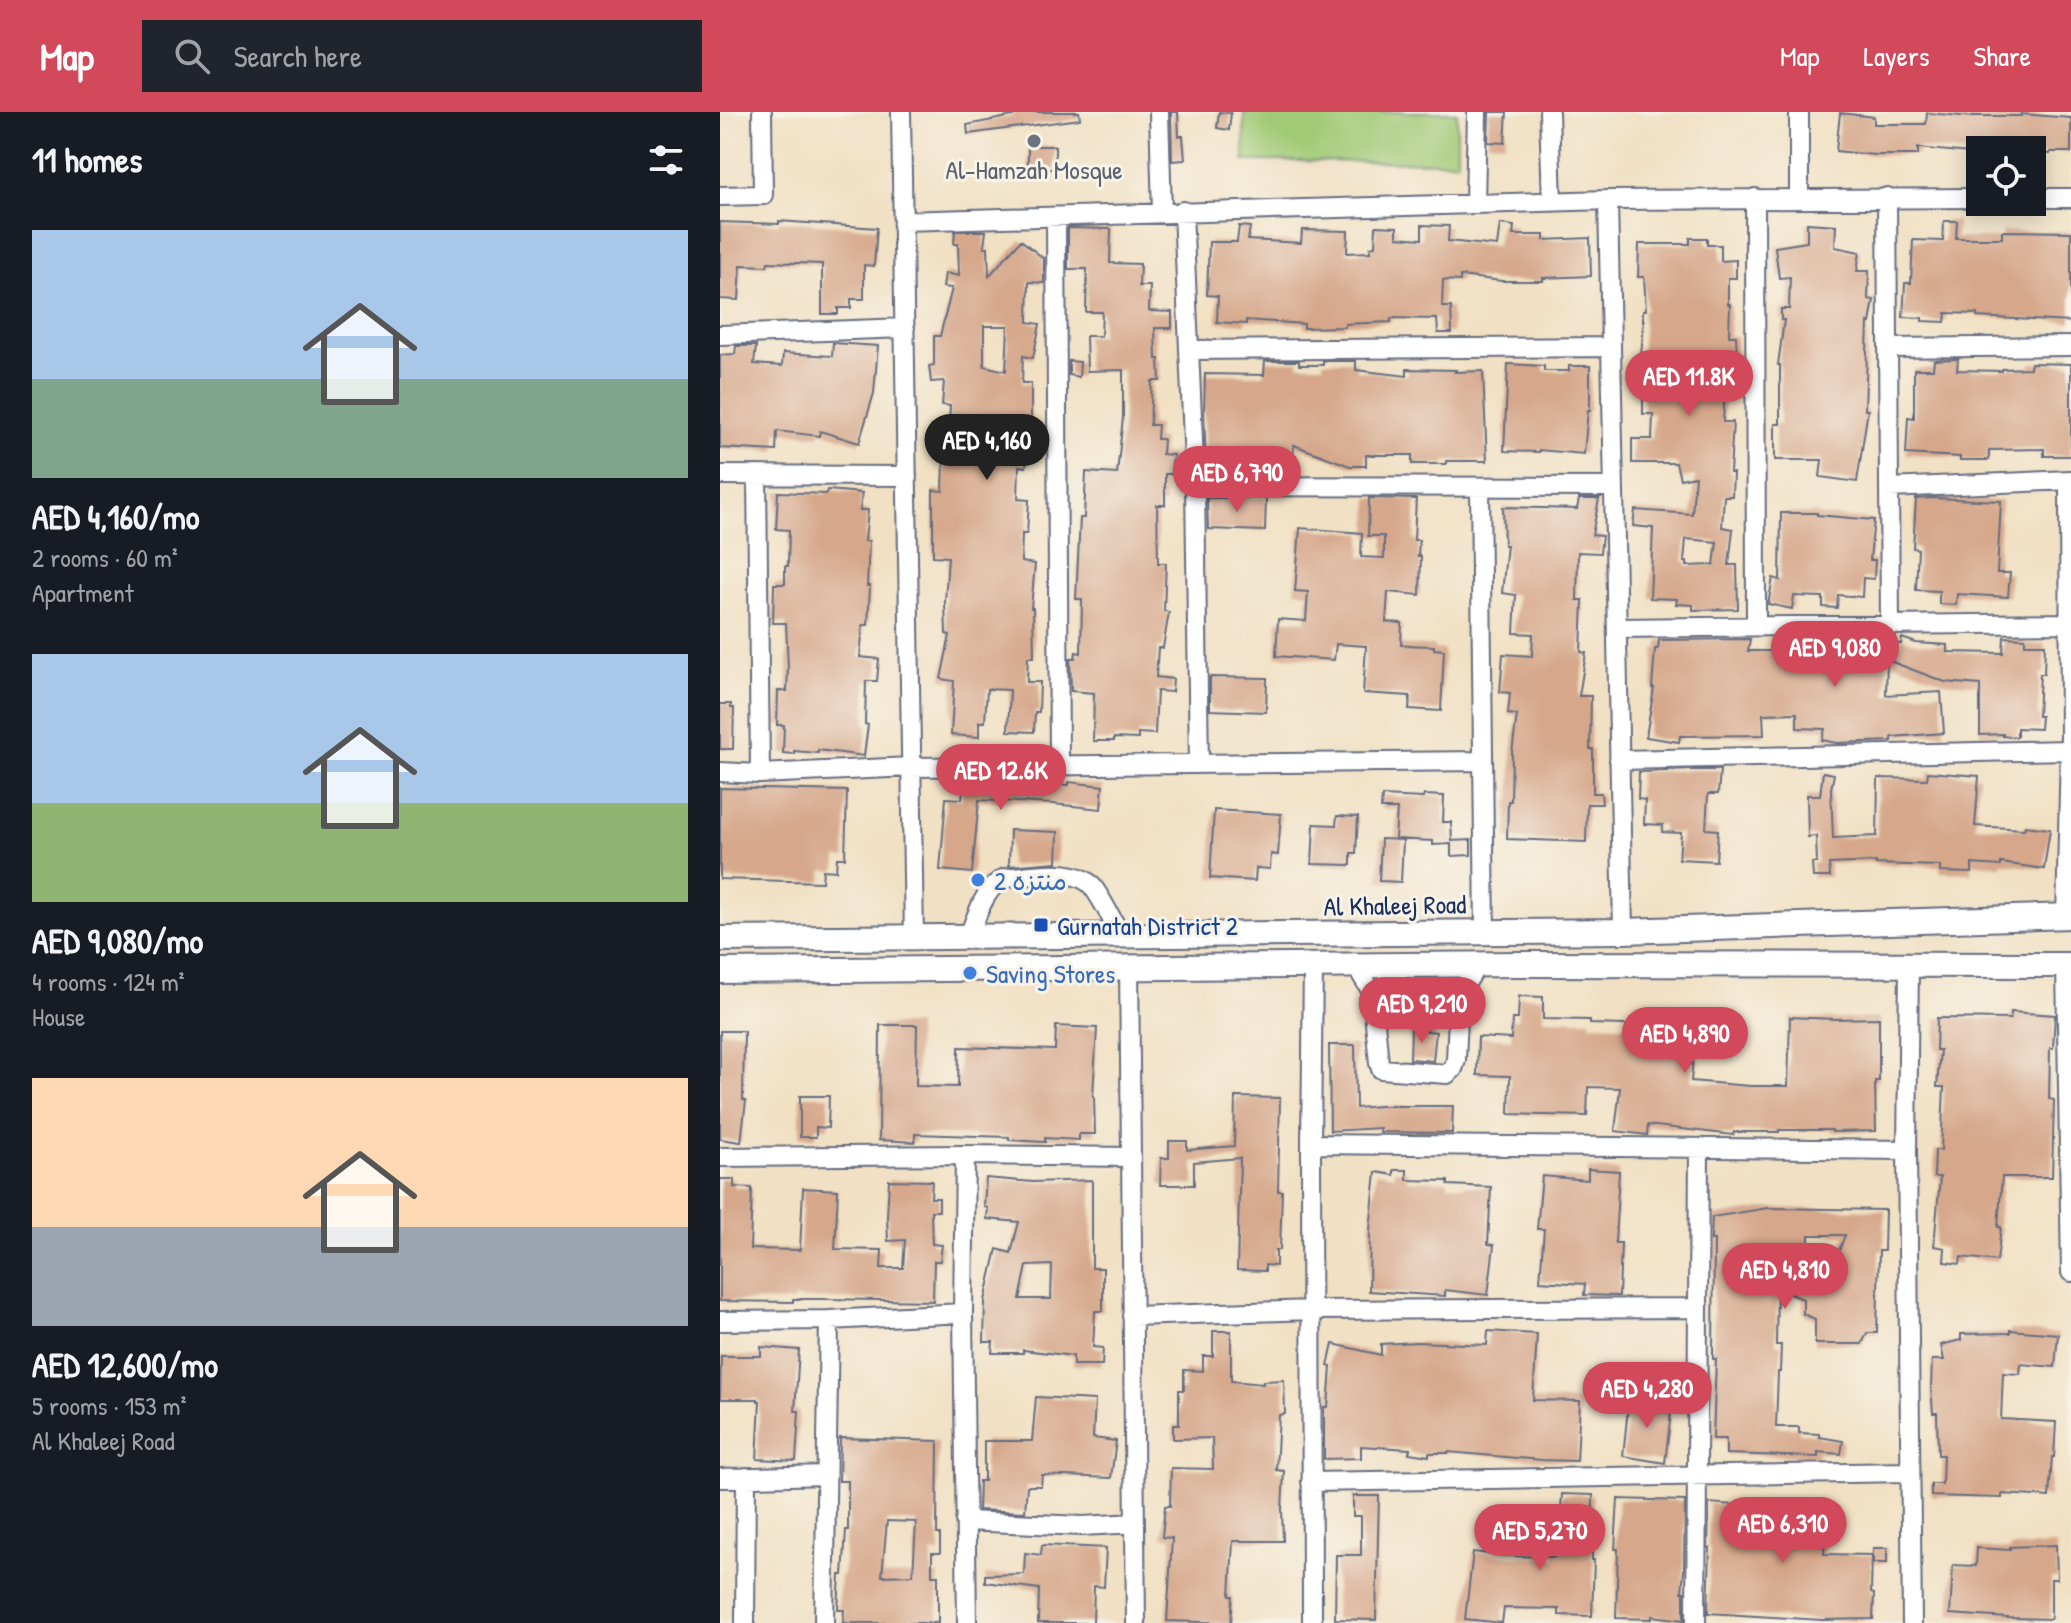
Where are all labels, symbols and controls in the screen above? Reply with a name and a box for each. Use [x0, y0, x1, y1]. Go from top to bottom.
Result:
search box [142, 20, 702, 92]
text: Map [40, 30, 94, 82]
icon: search [170, 34, 214, 78]
text: Search here [234, 36, 362, 76]
text: Map [1780, 37, 1820, 75]
text: Layers [1864, 37, 1929, 75]
text: Share [1973, 37, 2031, 75]
marker: Al-Hamzah Mosque [1025, 132, 1043, 150]
map controls [1966, 136, 2046, 216]
button: locate [1966, 136, 2046, 216]
text: 11 homes [32, 137, 142, 183]
icon: filters [644, 138, 688, 182]
place label: Al-Hamzah Mosque [945, 152, 1123, 187]
icon: home [288, 282, 432, 426]
pin: AED 11.8K [1597, 350, 1781, 418]
text: AED 11.8K [1643, 358, 1735, 393]
pin: AED 4,160 [895, 414, 1079, 482]
text: AED 4,160 [943, 422, 1031, 457]
pin: AED 6,790 [1145, 446, 1329, 514]
text: AED 6,790 [1191, 454, 1283, 489]
text: AED 4,160/mo [32, 494, 200, 540]
text: 2 rooms · 60 m² [32, 540, 178, 575]
text: Apartment [32, 575, 134, 610]
pin: AED 9,080 [1743, 621, 1927, 689]
text: AED 9,080 [1789, 629, 1881, 664]
icon: home [288, 706, 432, 850]
pin: AED 12.6K [909, 744, 1093, 812]
text: AED 12.6K [954, 752, 1048, 787]
place label: منتزه 2 [994, 863, 1067, 898]
marker: منتزه 2 [969, 871, 987, 889]
street label: Al Khaleej Road [1323, 886, 1467, 924]
place label: Gurnatah District 2 [1057, 908, 1238, 943]
marker: Gurnatah District 2 [1032, 916, 1050, 934]
text: AED 9,080/mo [32, 918, 203, 964]
place label: Saving Stores [986, 956, 1115, 991]
text: 4 rooms · 124 m² [32, 964, 185, 999]
marker: Saving Stores [961, 964, 979, 982]
pin: AED 9,210 [1330, 977, 1514, 1045]
text: AED 9,210 [1377, 985, 1467, 1020]
text: House [32, 999, 85, 1034]
pin: AED 4,890 [1593, 1007, 1777, 1075]
text: AED 4,890 [1640, 1015, 1730, 1050]
icon: home [288, 1130, 432, 1274]
pin: AED 4,810 [1693, 1243, 1877, 1311]
text: AED 4,810 [1740, 1251, 1830, 1286]
text: AED 12,600/mo [32, 1342, 218, 1388]
pin: AED 4,280 [1555, 1362, 1739, 1430]
text: AED 4,280 [1601, 1370, 1693, 1405]
text: 5 rooms · 153 m² [32, 1388, 187, 1423]
text: Al Khaleej Road [32, 1423, 175, 1458]
pin: AED 6,310 [1691, 1497, 1875, 1565]
pin: AED 5,270 [1448, 1504, 1632, 1572]
text: AED 6,310 [1738, 1505, 1828, 1540]
text: AED 5,270 [1492, 1512, 1588, 1547]

